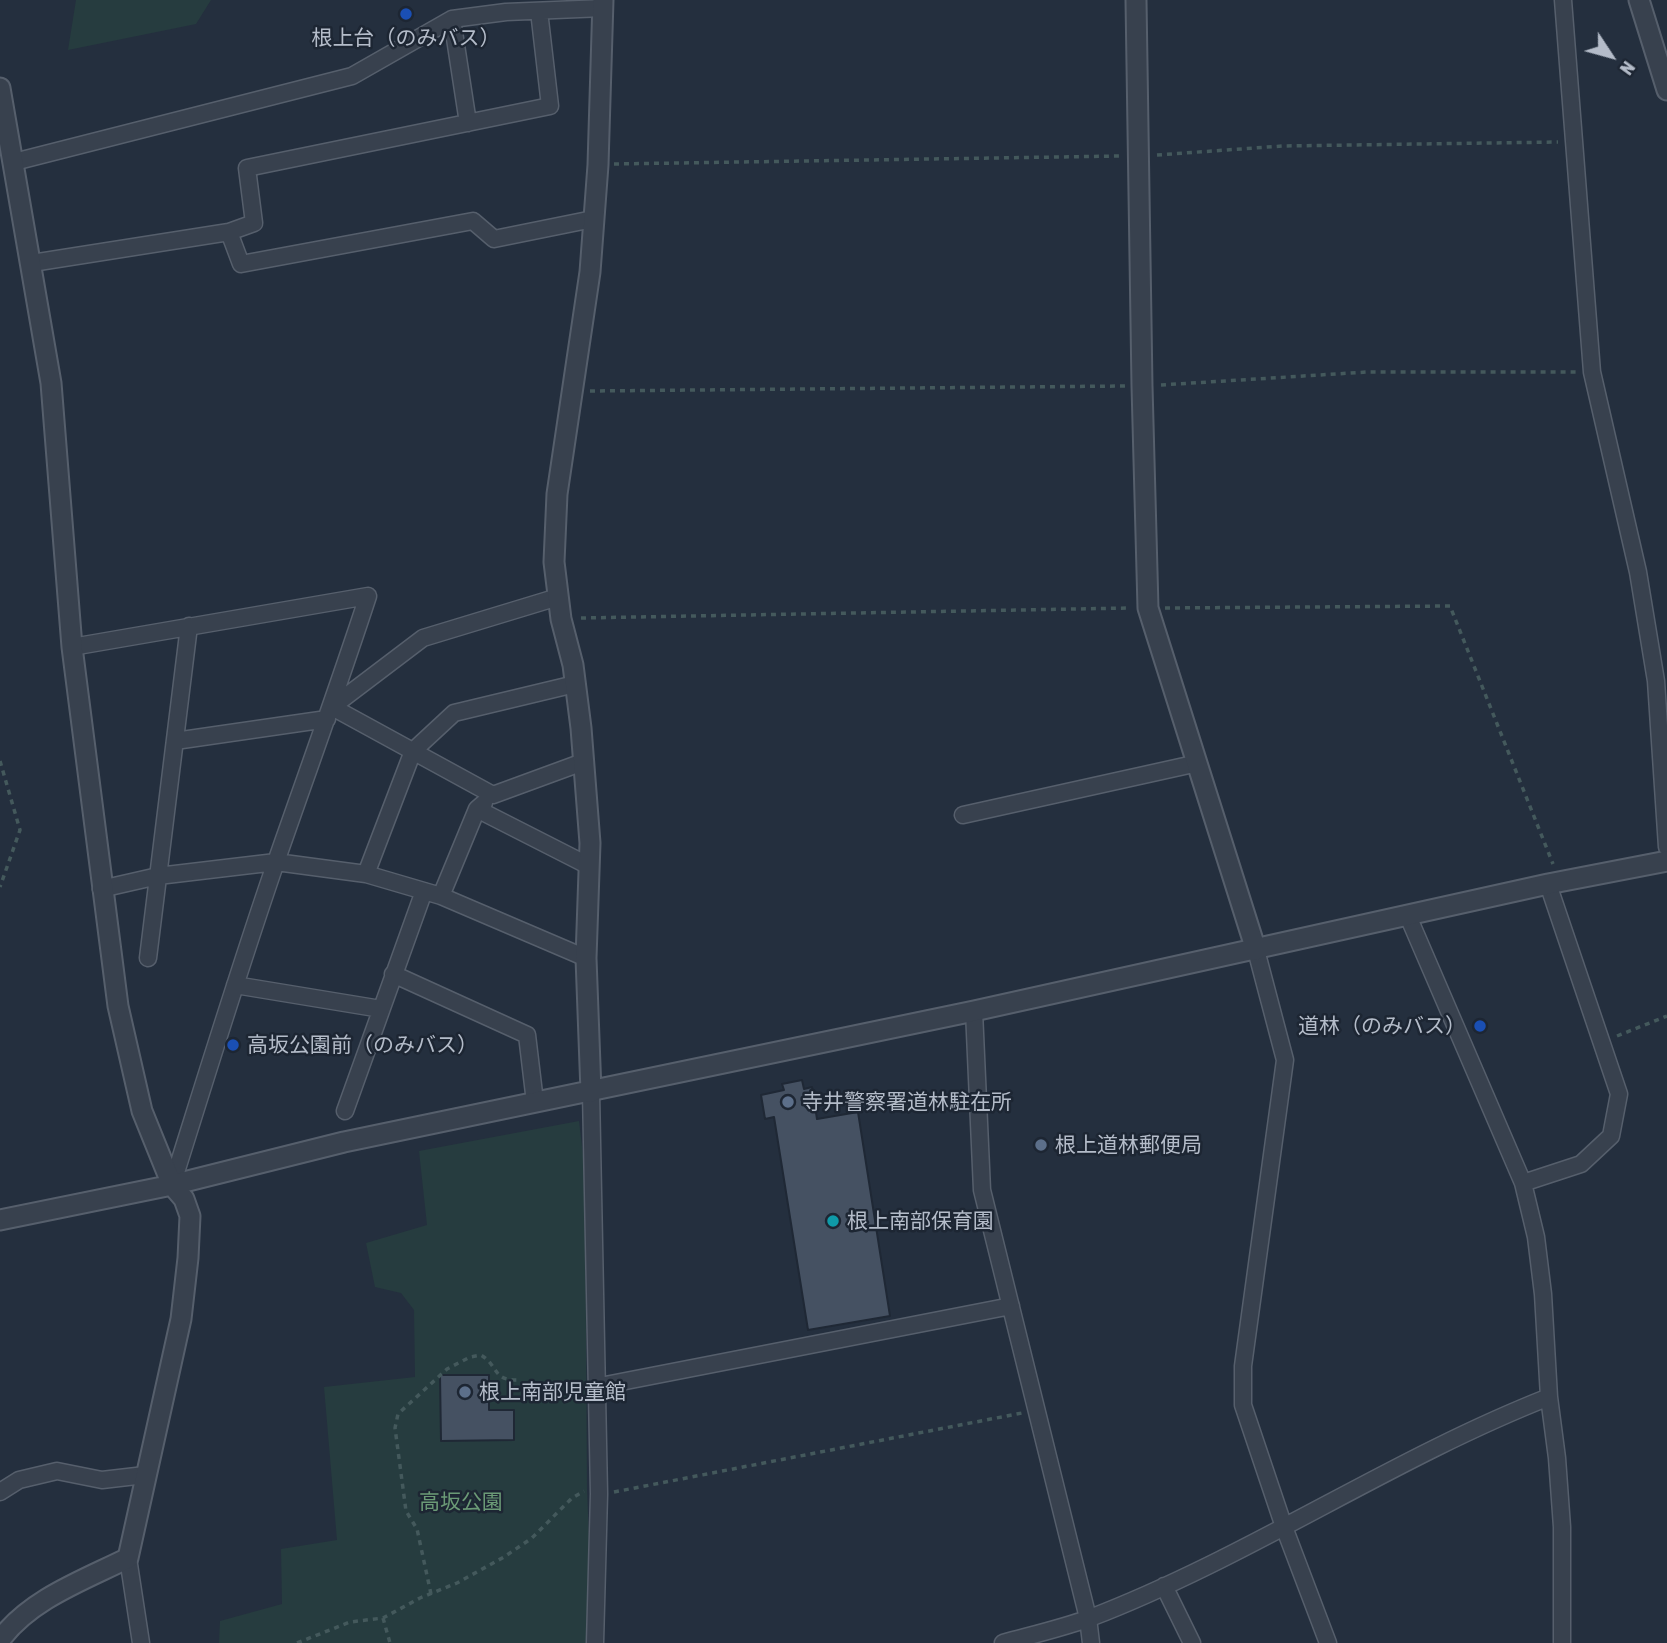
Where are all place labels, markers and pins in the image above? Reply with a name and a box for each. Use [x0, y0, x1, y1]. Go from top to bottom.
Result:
marker: 根上台（のみバス） [398, 6, 414, 22]
place label: 根上台（のみバス） [312, 25, 500, 51]
place label: 道林（のみバス） [1298, 1013, 1466, 1039]
marker: 道林（のみバス） [1472, 1018, 1488, 1034]
place label: 高坂公園前（のみバス） [247, 1032, 478, 1058]
marker: 高坂公園前（のみバス） [225, 1037, 241, 1053]
place label: 寺井警察署道林駐在所 [802, 1089, 1012, 1115]
marker: 寺井警察署道林駐在所 [780, 1094, 796, 1110]
place label: 根上道林郵便局 [1055, 1132, 1202, 1158]
marker: 根上道林郵便局 [1033, 1137, 1049, 1153]
place label: 根上南部保育園 [847, 1208, 994, 1234]
marker: 根上南部保育園 [825, 1213, 841, 1229]
place label: 根上南部児童館 [479, 1379, 626, 1405]
marker: 根上南部児童館 [457, 1384, 473, 1400]

